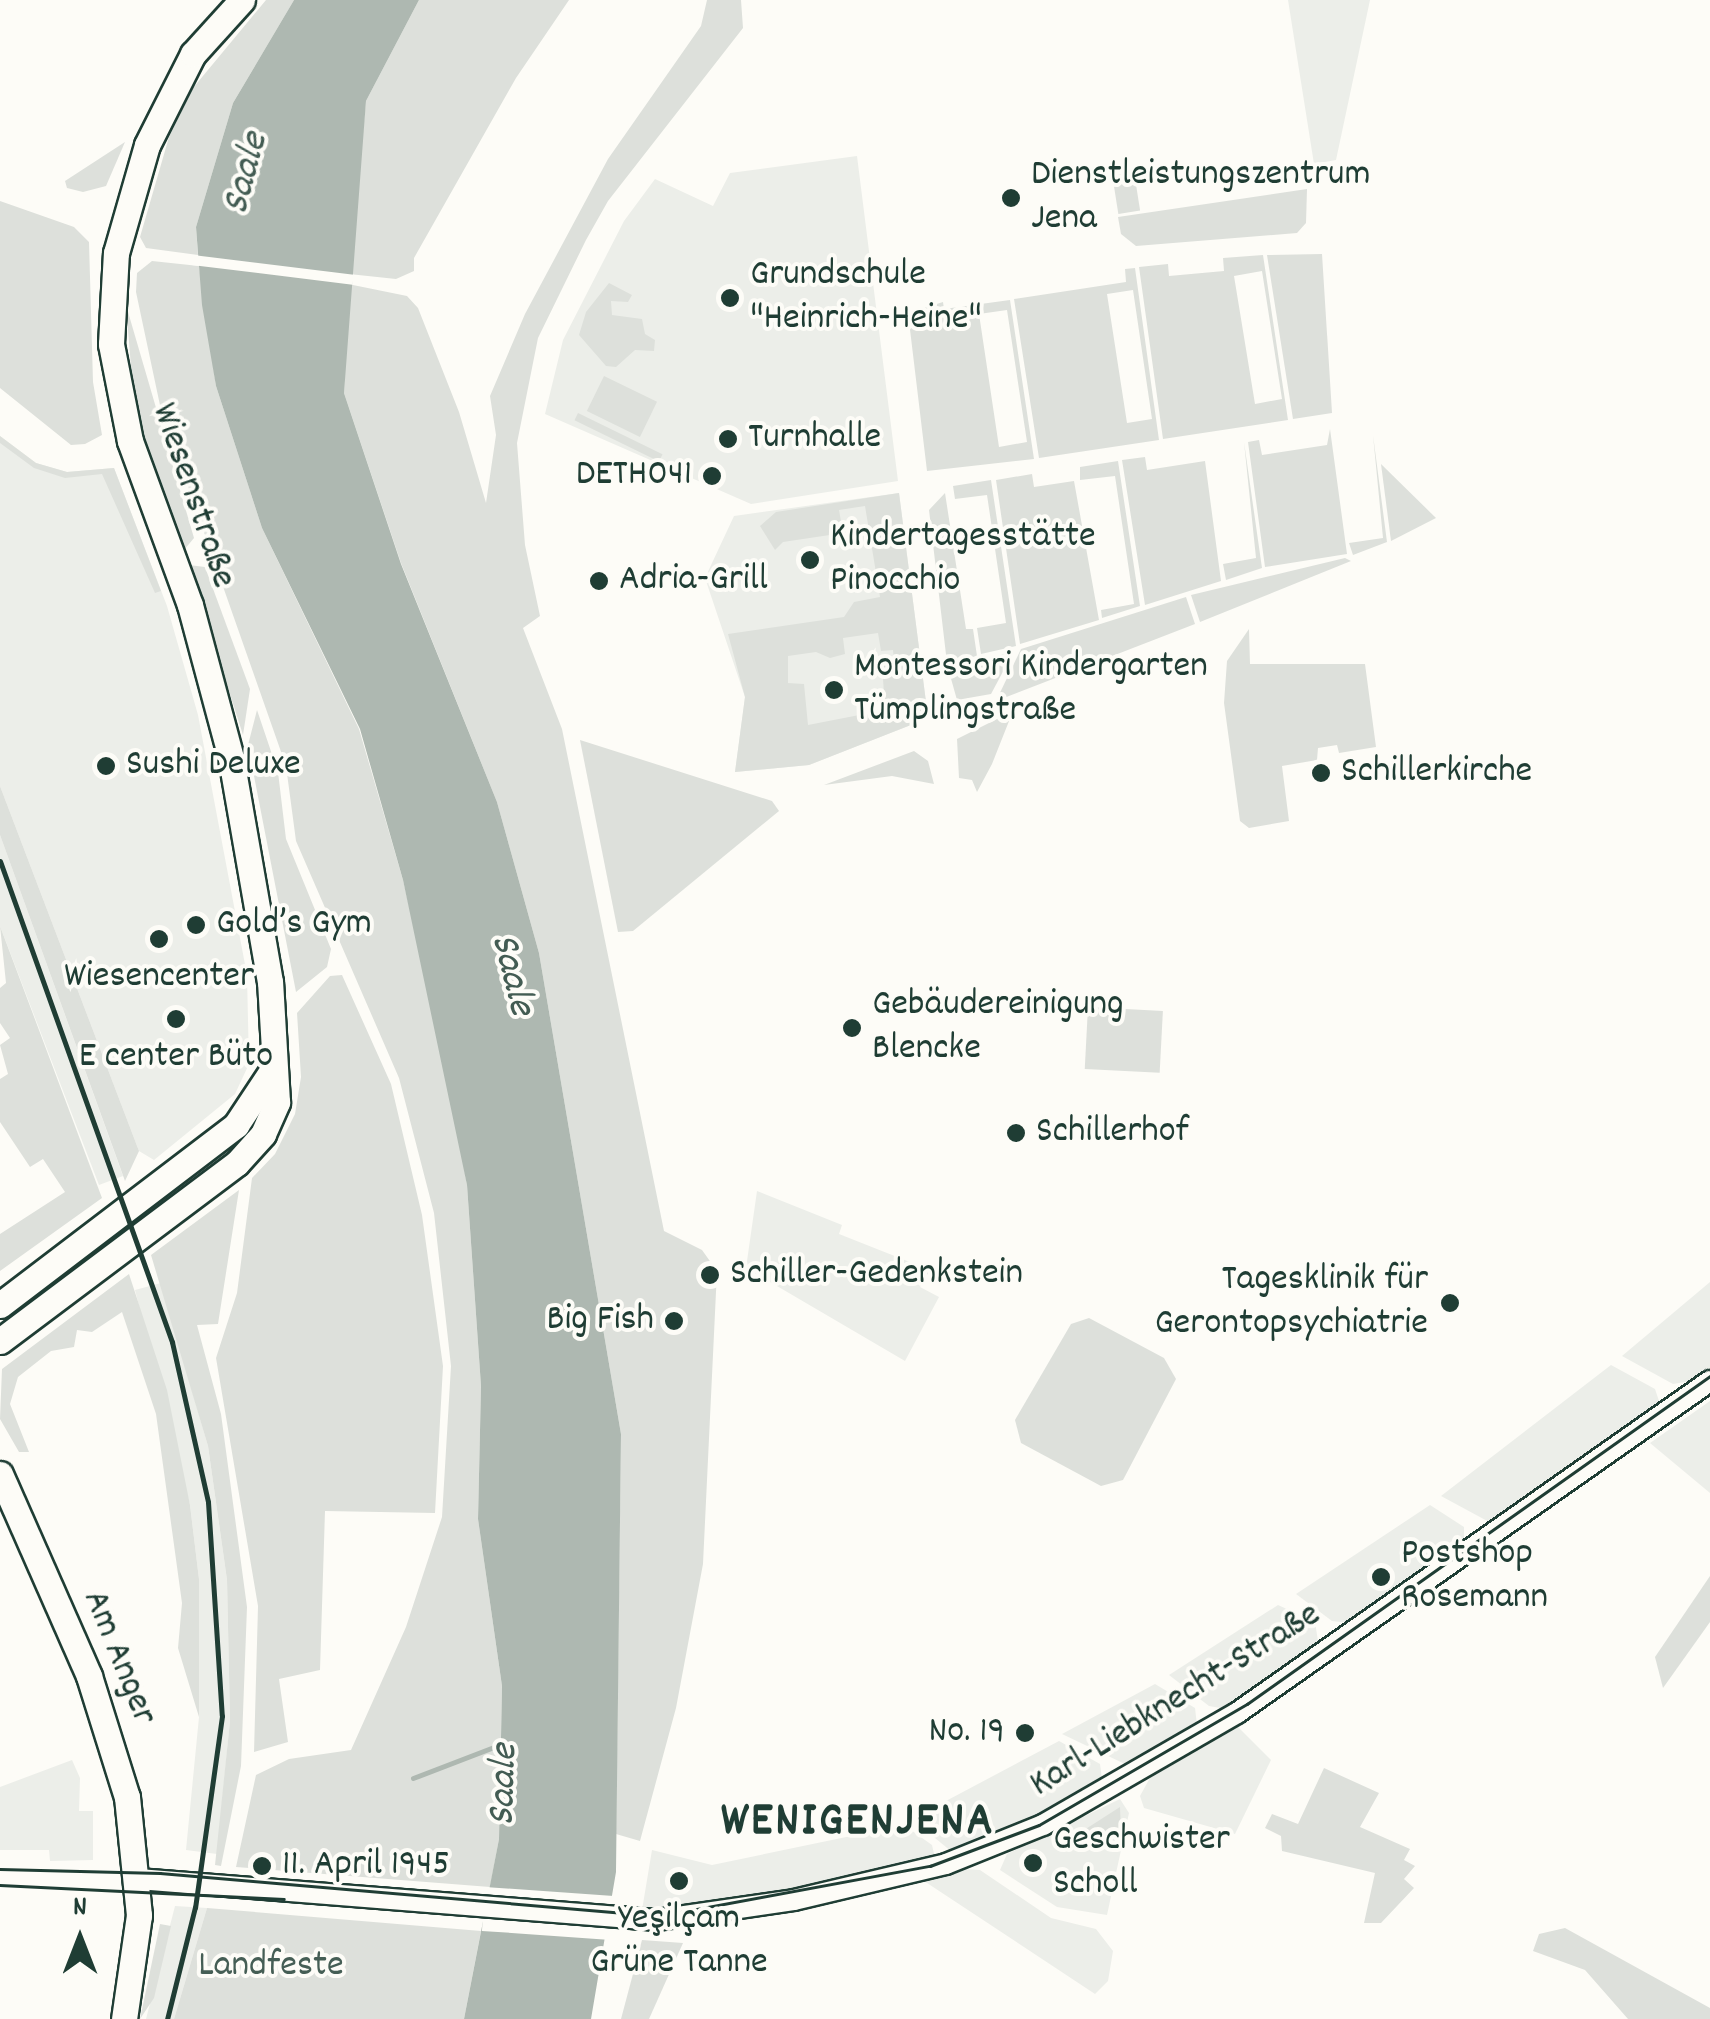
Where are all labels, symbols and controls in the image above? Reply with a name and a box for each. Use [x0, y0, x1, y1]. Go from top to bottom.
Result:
water label: Saale [214, 128, 282, 220]
place label: Dienstleistungszentrum Jena [1031, 153, 1370, 242]
marker: Dienstleistungszentrum Jena [1000, 187, 1022, 209]
place label: Grundschule "Heinrich-Heine" [750, 253, 982, 342]
marker: Grundschule "Heinrich-Heine" [719, 287, 741, 309]
street label: Wiesenstraße [139, 398, 245, 594]
place label: Turnhalle [748, 416, 881, 462]
marker: Turnhalle [717, 428, 739, 450]
place label: DETH041 [576, 453, 692, 499]
marker: DETH041 [701, 465, 723, 487]
place label: Kindertagesstätte Pinocchio [830, 515, 1096, 604]
marker: Kindertagesstätte Pinocchio [799, 549, 821, 571]
place label: Adria-Grill [619, 558, 768, 604]
marker: Adria-Grill [588, 570, 610, 592]
place label: Montessori Kindergarten Tümplingstraße [854, 645, 1208, 734]
marker: Montessori Kindergarten Tümplingstraße [823, 679, 845, 701]
place label: Sushi Deluxe [126, 743, 301, 789]
place label: Schillerkirche [1341, 750, 1532, 796]
marker: Sushi Deluxe [95, 755, 117, 777]
marker: Schillerkirche [1310, 762, 1332, 784]
place label: Gold’s Gym [216, 902, 372, 948]
marker: Gold’s Gym [185, 914, 207, 936]
marker: Wiesencenter [148, 928, 170, 950]
water label: Saale [477, 929, 543, 1021]
place label: Wiesencenter [64, 955, 254, 1001]
place label: Gebäudereinigung Blencke [872, 983, 1124, 1072]
marker: E center Büto [165, 1008, 187, 1030]
marker: Gebäudereinigung Blencke [841, 1017, 863, 1039]
place label: E center Büto [79, 1035, 273, 1081]
place label: Schillerhof [1036, 1110, 1189, 1156]
marker: Schillerhof [1005, 1122, 1027, 1144]
place label: Schiller-Gedenkstein [730, 1252, 1023, 1298]
place label: Tagesklinik für Gerontopsychiatrie [1154, 1258, 1428, 1348]
marker: Schiller-Gedenkstein [699, 1264, 721, 1286]
marker: Tagesklinik für Gerontopsychiatrie [1437, 1290, 1463, 1316]
place label: Big Fish [546, 1298, 654, 1344]
marker: Big Fish [663, 1310, 685, 1332]
place label: Postshop Rosemann [1401, 1532, 1548, 1622]
marker: Postshop Rosemann [1370, 1566, 1392, 1588]
street label: Am Anger [70, 1584, 166, 1732]
street label: Karl-Liebknecht-Straße [1022, 1593, 1330, 1809]
place label: No. 19 [929, 1710, 1005, 1756]
marker: No. 19 [1014, 1722, 1036, 1744]
water label: Saale [481, 1743, 531, 1827]
district label: WENIGENJENA [721, 1795, 995, 1853]
place label: Geschwister Scholl [1053, 1818, 1230, 1908]
place label: 11. April 1945 [282, 1843, 450, 1889]
marker: Geschwister Scholl [1022, 1852, 1044, 1874]
marker: 11. April 1945 [251, 1855, 273, 1877]
marker: Yeşilçam Grüne Tanne [668, 1870, 690, 1892]
north arrow [30, 1889, 130, 1989]
text: N [73, 1889, 87, 1929]
place label: Yeşilçam Grüne Tanne [590, 1897, 768, 1986]
park label: Landfeste [198, 1944, 344, 1990]

